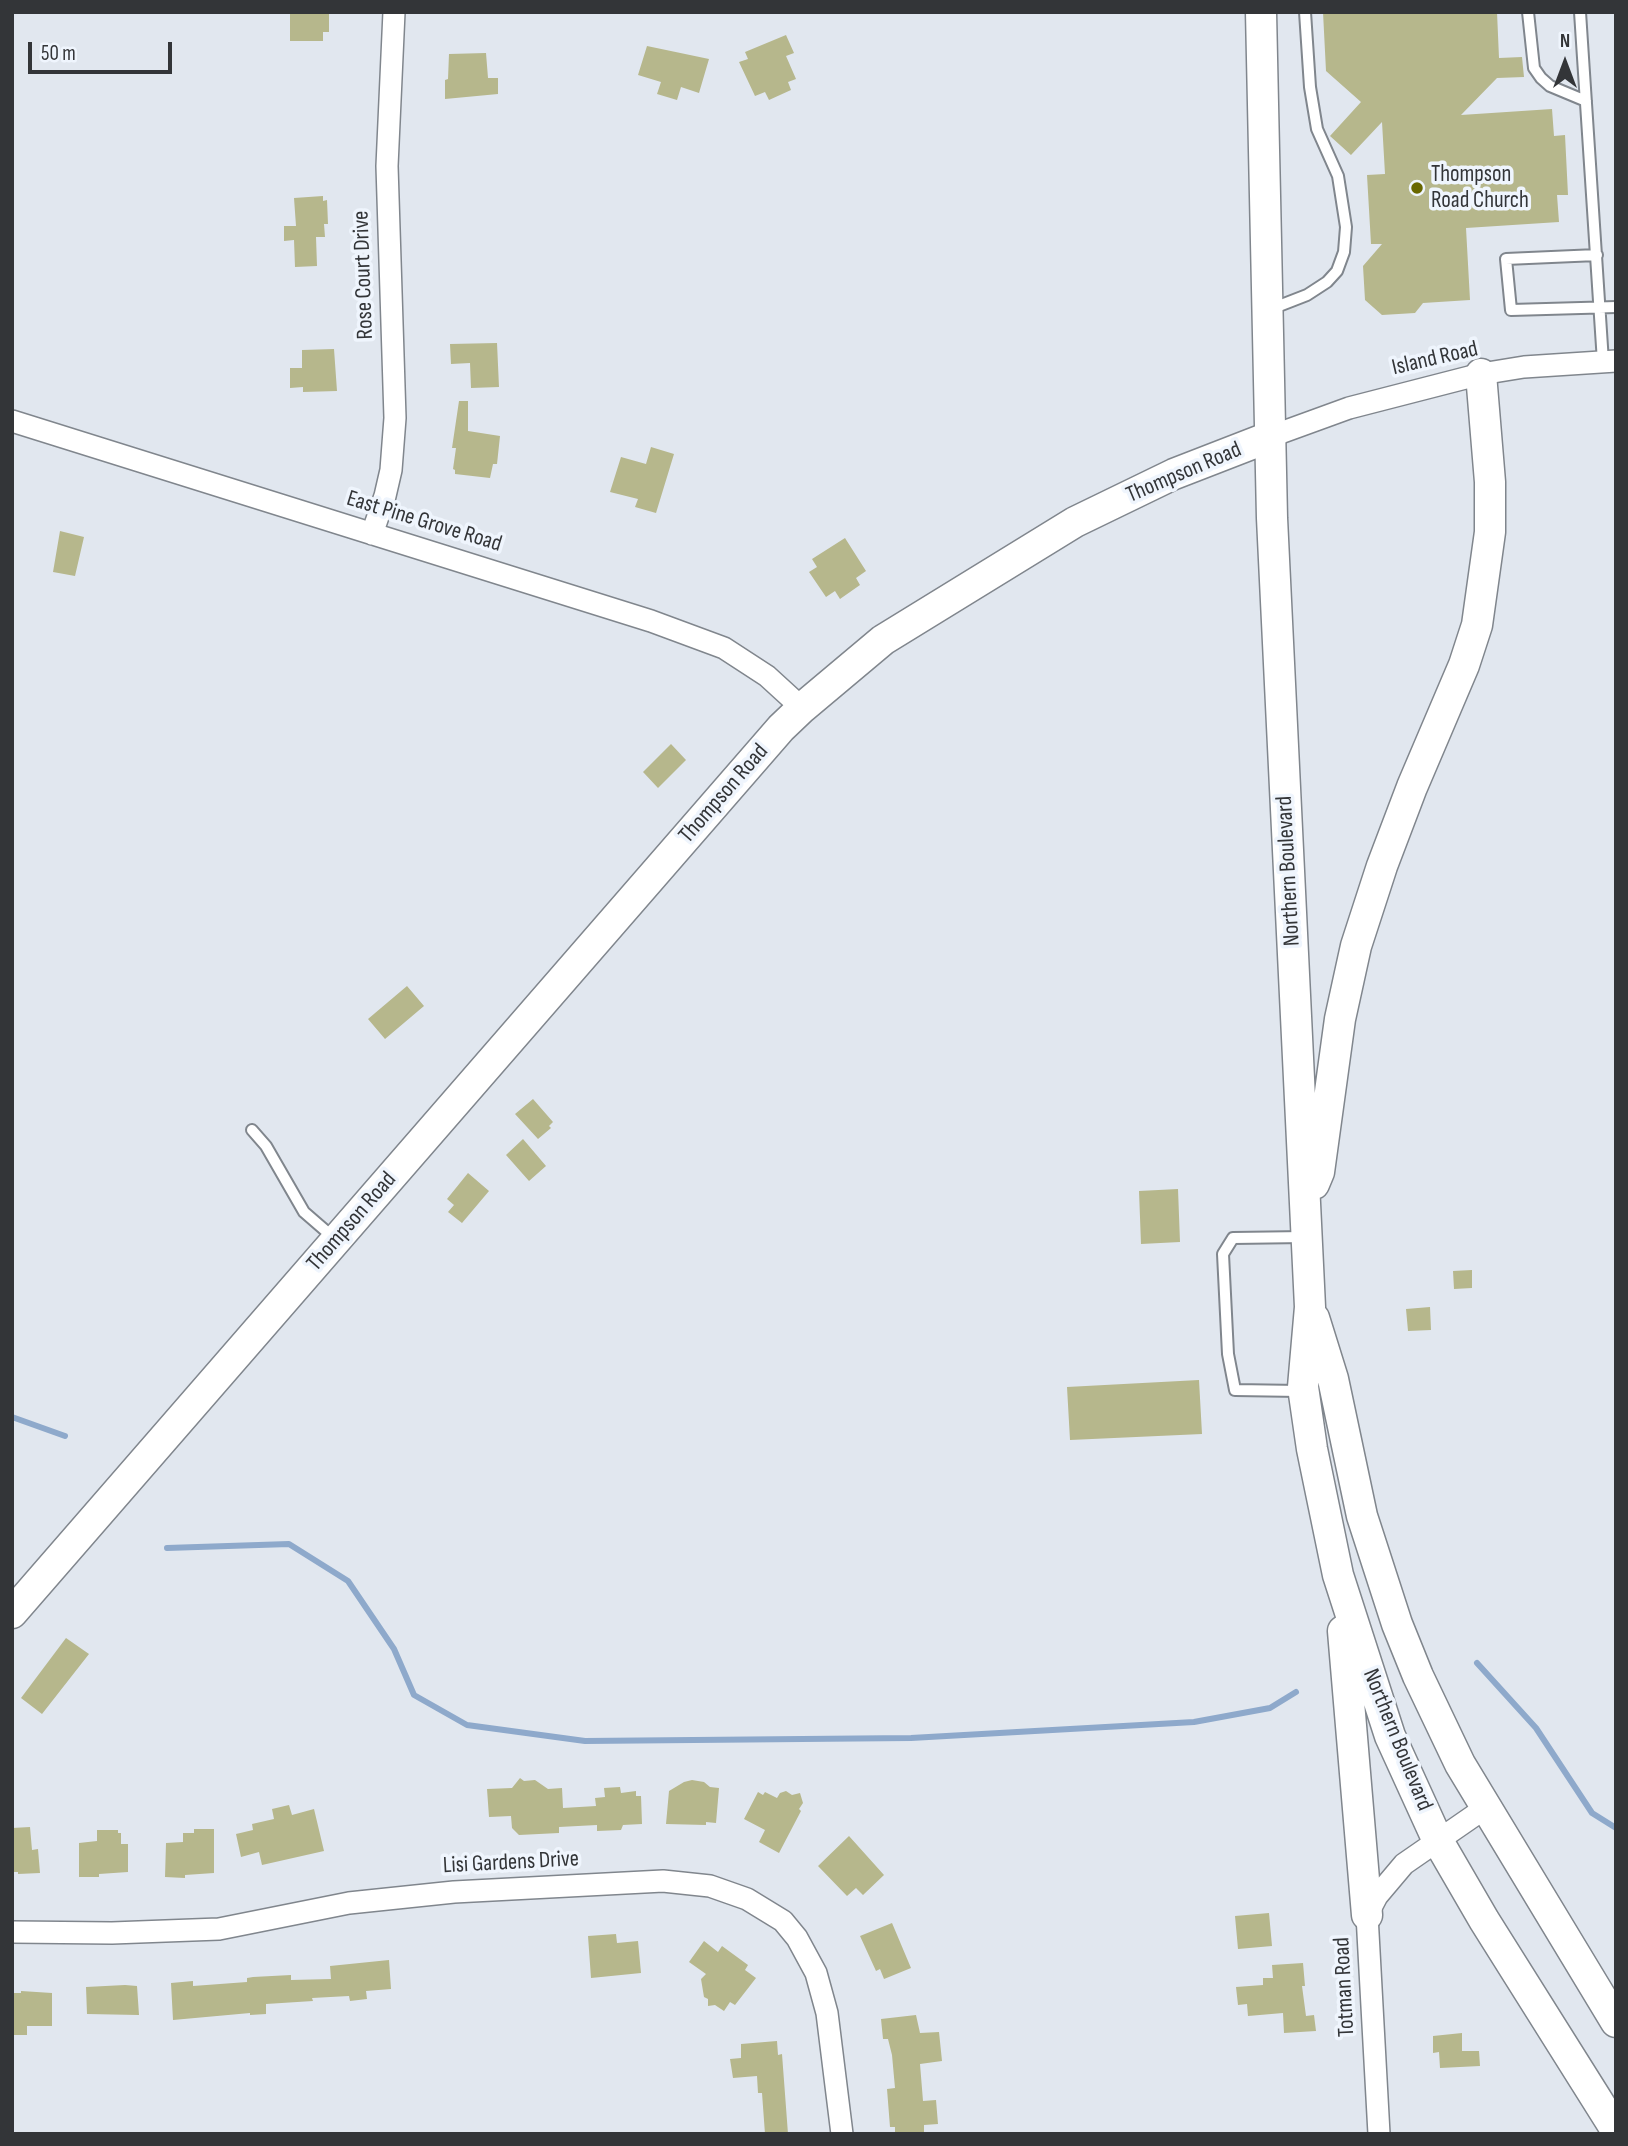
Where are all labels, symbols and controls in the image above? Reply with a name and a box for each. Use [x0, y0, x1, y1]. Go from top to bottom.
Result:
scale bar [32, 28, 175, 72]
north arrow [1530, 28, 1600, 98]
text: N [1560, 30, 1570, 53]
text: 50 m [41, 41, 76, 66]
place label: Thompson Road Church [1431, 161, 1529, 215]
marker: Thompson Road Church [1409, 180, 1425, 196]
street label: Rose Court Drive [348, 210, 380, 340]
street label: Island Road [1389, 336, 1481, 382]
street label: Thompson Road [1122, 436, 1246, 510]
street label: East Pine Grove Road [343, 485, 505, 559]
street label: Thompson Road [673, 739, 775, 849]
street label: Northern Boulevard [1271, 795, 1307, 947]
street label: Thompson Road [301, 1167, 403, 1277]
street label: Northern Boulevard [1356, 1665, 1438, 1815]
street label: Lisi Gardens Drive [442, 1846, 580, 1880]
street label: Totman Road [1329, 1936, 1361, 2038]

